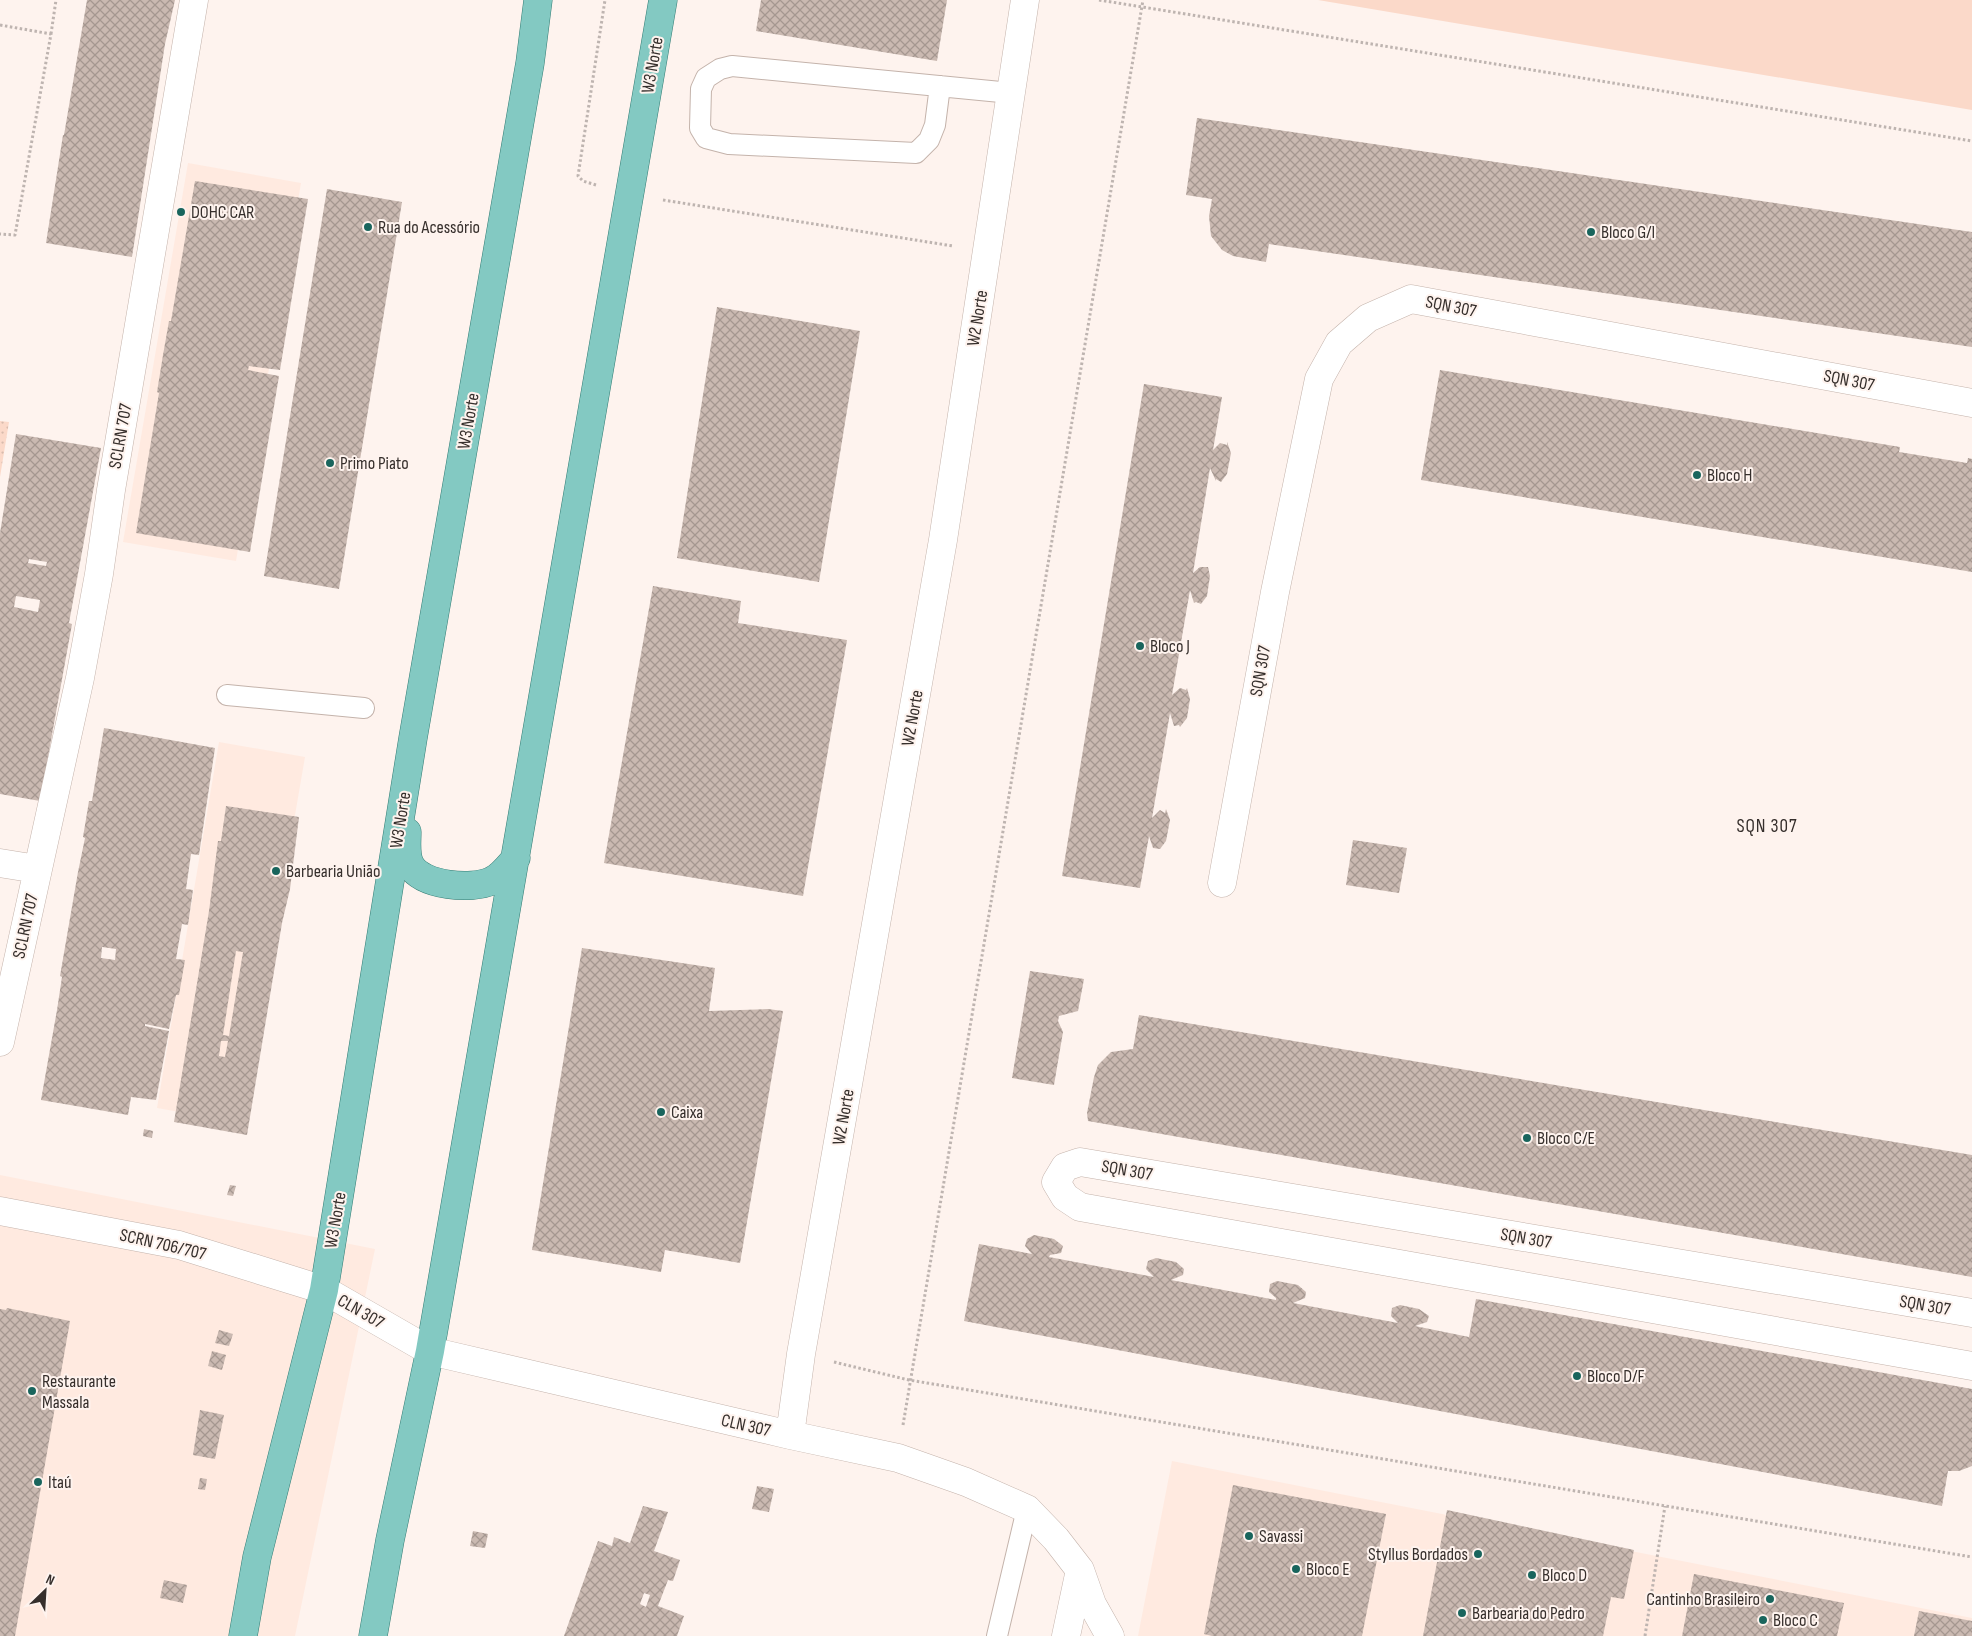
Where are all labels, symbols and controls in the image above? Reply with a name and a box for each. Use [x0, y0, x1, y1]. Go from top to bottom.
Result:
street label: W3 Norte [637, 35, 668, 95]
place label: DOHC CAR [191, 202, 254, 223]
marker: DOHC CAR [175, 206, 187, 218]
place label: Rua do Acessório [378, 217, 480, 238]
marker: Rua do Acessório [362, 221, 374, 233]
place label: Bloco G/I [1601, 222, 1655, 243]
marker: Bloco G/I [1585, 226, 1597, 238]
street label: W2 Norte [963, 289, 992, 348]
street label: SQN 307 [1424, 291, 1479, 322]
street label: SQN 307 [1822, 365, 1877, 396]
street label: W3 Norte [453, 391, 484, 451]
street label: SCLRN 707 [104, 401, 137, 470]
place label: Primo Piato [340, 453, 409, 474]
marker: Primo Piato [324, 457, 336, 469]
place label: Bloco H [1707, 465, 1752, 486]
marker: Bloco H [1691, 469, 1703, 481]
place label: Bloco J [1150, 636, 1190, 657]
marker: Bloco J [1134, 640, 1146, 652]
street label: SQN 307 [1246, 643, 1275, 698]
street label: W2 Norte [897, 688, 928, 748]
street label: W3 Norte [386, 790, 415, 850]
district label: SQN 307 [1736, 815, 1798, 838]
place label: Barbearia União [286, 861, 380, 882]
marker: Barbearia União [270, 865, 282, 877]
street label: SCLRN 707 [8, 891, 43, 960]
street label: W2 Norte [828, 1087, 859, 1147]
place label: Caixa [671, 1102, 703, 1123]
marker: Caixa [655, 1106, 667, 1118]
place label: Bloco C/E [1537, 1128, 1595, 1149]
marker: Bloco C/E [1521, 1132, 1533, 1144]
street label: SQN 307 [1100, 1156, 1155, 1185]
street label: W3 Norte [320, 1190, 351, 1250]
street label: SCRN 706/707 [118, 1224, 209, 1265]
street label: SQN 307 [1499, 1224, 1554, 1253]
street label: CLN 307 [334, 1290, 388, 1333]
street label: SQN 307 [1898, 1291, 1953, 1320]
place label: Bloco D/F [1587, 1366, 1644, 1387]
marker: Bloco D/F [1571, 1370, 1583, 1382]
place label: Restaurante Massala [42, 1371, 116, 1413]
marker: Restaurante Massala [26, 1385, 38, 1397]
street label: CLN 307 [719, 1410, 773, 1442]
place label: Itaú [48, 1472, 72, 1493]
marker: Itaú [32, 1476, 44, 1488]
place label: Savassi [1259, 1526, 1303, 1547]
marker: Savassi [1243, 1530, 1255, 1542]
place label: Styllus Bordados [1368, 1544, 1468, 1565]
marker: Styllus Bordados [1472, 1548, 1484, 1560]
place label: Bloco E [1306, 1559, 1350, 1580]
marker: Bloco E [1290, 1563, 1302, 1575]
place label: Bloco D [1542, 1565, 1587, 1586]
north arrow [20, 1566, 70, 1616]
marker: Bloco D [1526, 1569, 1538, 1581]
text: N [43, 1570, 57, 1589]
place label: Cantinho Brasileiro [1646, 1589, 1760, 1610]
marker: Cantinho Brasileiro [1764, 1593, 1776, 1605]
place label: Barbearia do Pedro [1472, 1603, 1585, 1624]
marker: Barbearia do Pedro [1456, 1607, 1468, 1619]
place label: Bloco C [1773, 1610, 1818, 1631]
marker: Bloco C [1757, 1614, 1769, 1626]

